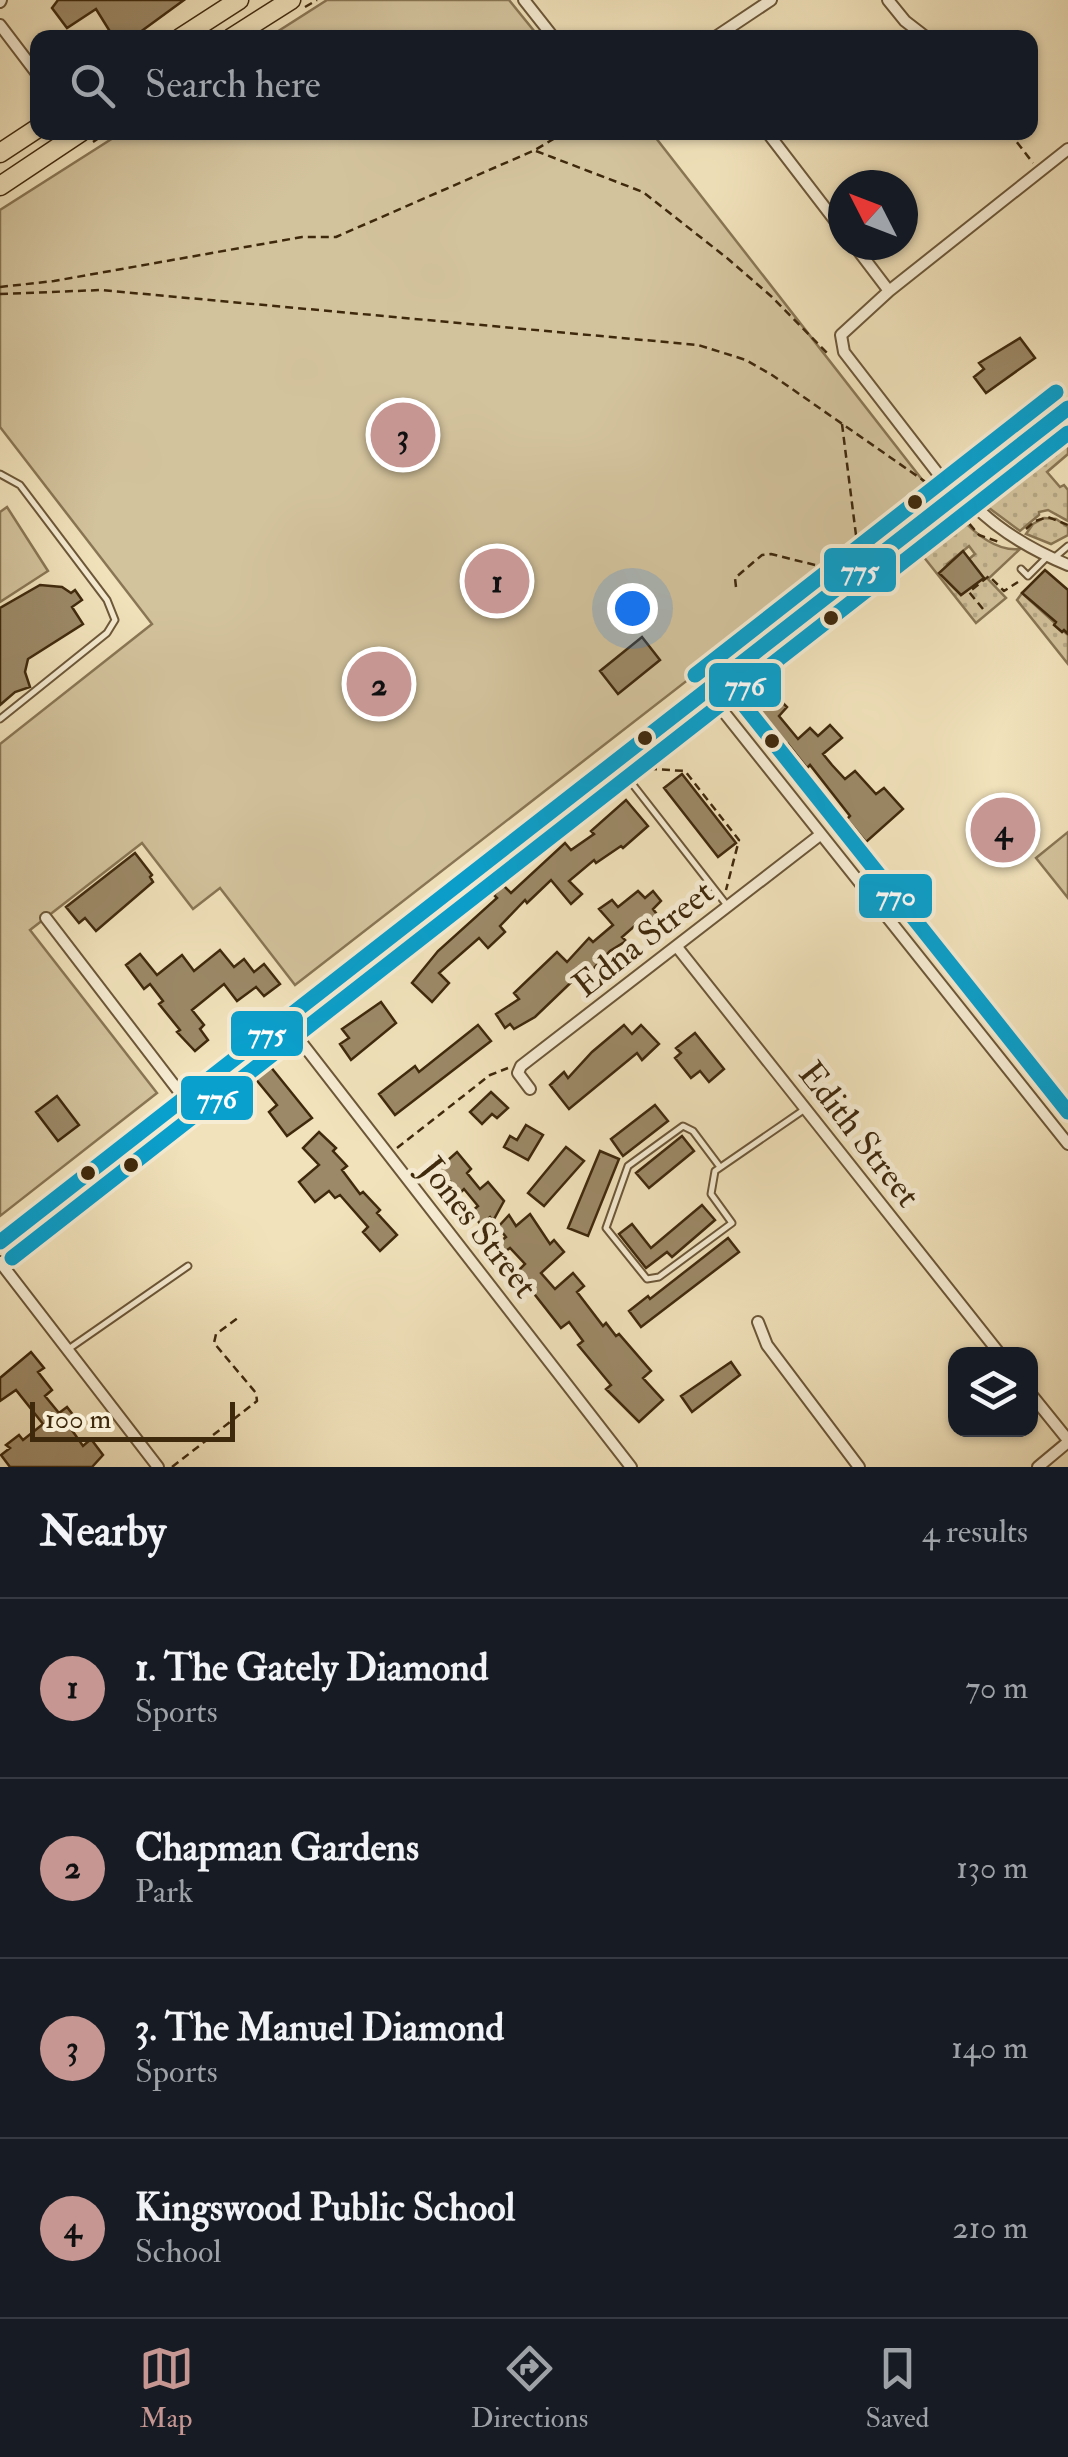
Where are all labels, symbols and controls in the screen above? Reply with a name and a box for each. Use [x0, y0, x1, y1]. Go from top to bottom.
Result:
search box [30, 30, 1038, 140]
icon: search [65, 58, 120, 113]
text: Search here [145, 61, 321, 109]
north arrow [828, 170, 918, 260]
pin: 3 [370, 398, 436, 472]
unlabelled marker [905, 492, 925, 512]
pin: 1 [464, 544, 530, 618]
line badge: 775 [822, 546, 898, 594]
text: 775 [841, 554, 880, 589]
your location [607, 583, 658, 634]
unlabelled marker [821, 608, 841, 628]
pin: 2 [346, 646, 412, 722]
line badge: 776 [707, 661, 783, 709]
text: 776 [725, 669, 767, 704]
unlabelled marker [635, 728, 655, 748]
unlabelled marker [762, 731, 782, 751]
pin: 4 [970, 792, 1036, 868]
street label: Edna Street [564, 870, 723, 1007]
line badge: 770 [857, 872, 934, 920]
text: 770 [876, 879, 916, 914]
line badge: 775 [229, 1009, 305, 1058]
text: 775 [248, 1017, 287, 1052]
street label: Edith Street [789, 1053, 930, 1216]
line badge: 776 [179, 1074, 255, 1122]
text: 776 [197, 1082, 239, 1117]
street label: Jones Street [409, 1148, 547, 1307]
unlabelled marker [121, 1155, 141, 1175]
unlabelled marker [78, 1163, 98, 1183]
map controls [948, 1347, 1038, 1437]
button: layers [948, 1347, 1038, 1437]
scale bar [30, 1397, 235, 1442]
text: 100 m [45, 1402, 111, 1437]
text: Nearby [40, 1506, 166, 1558]
text: 4 results [922, 1512, 1028, 1552]
text: 1. The Gately Diamond [135, 1644, 489, 1692]
text: 1 [67, 1668, 78, 1708]
text: 70 m [965, 1668, 1028, 1708]
text: Sports [135, 1692, 218, 1732]
text: Chapman Gardens [135, 1824, 419, 1872]
text: 2 [64, 1848, 81, 1888]
text: 130 m [956, 1848, 1028, 1888]
text: Park [135, 1872, 193, 1912]
text: 3. The Manuel Diamond [135, 2004, 504, 2052]
text: 3 [66, 2028, 79, 2068]
text: 140 m [951, 2028, 1028, 2068]
text: Sports [135, 2052, 218, 2092]
text: Kingswood Public School [135, 2184, 515, 2232]
text: 4 [64, 2208, 81, 2248]
text: 210 m [953, 2208, 1028, 2248]
text: School [135, 2232, 221, 2272]
tab: Map [139, 2341, 194, 2436]
tab: Directions [471, 2341, 588, 2436]
tab: Saved [865, 2341, 929, 2436]

